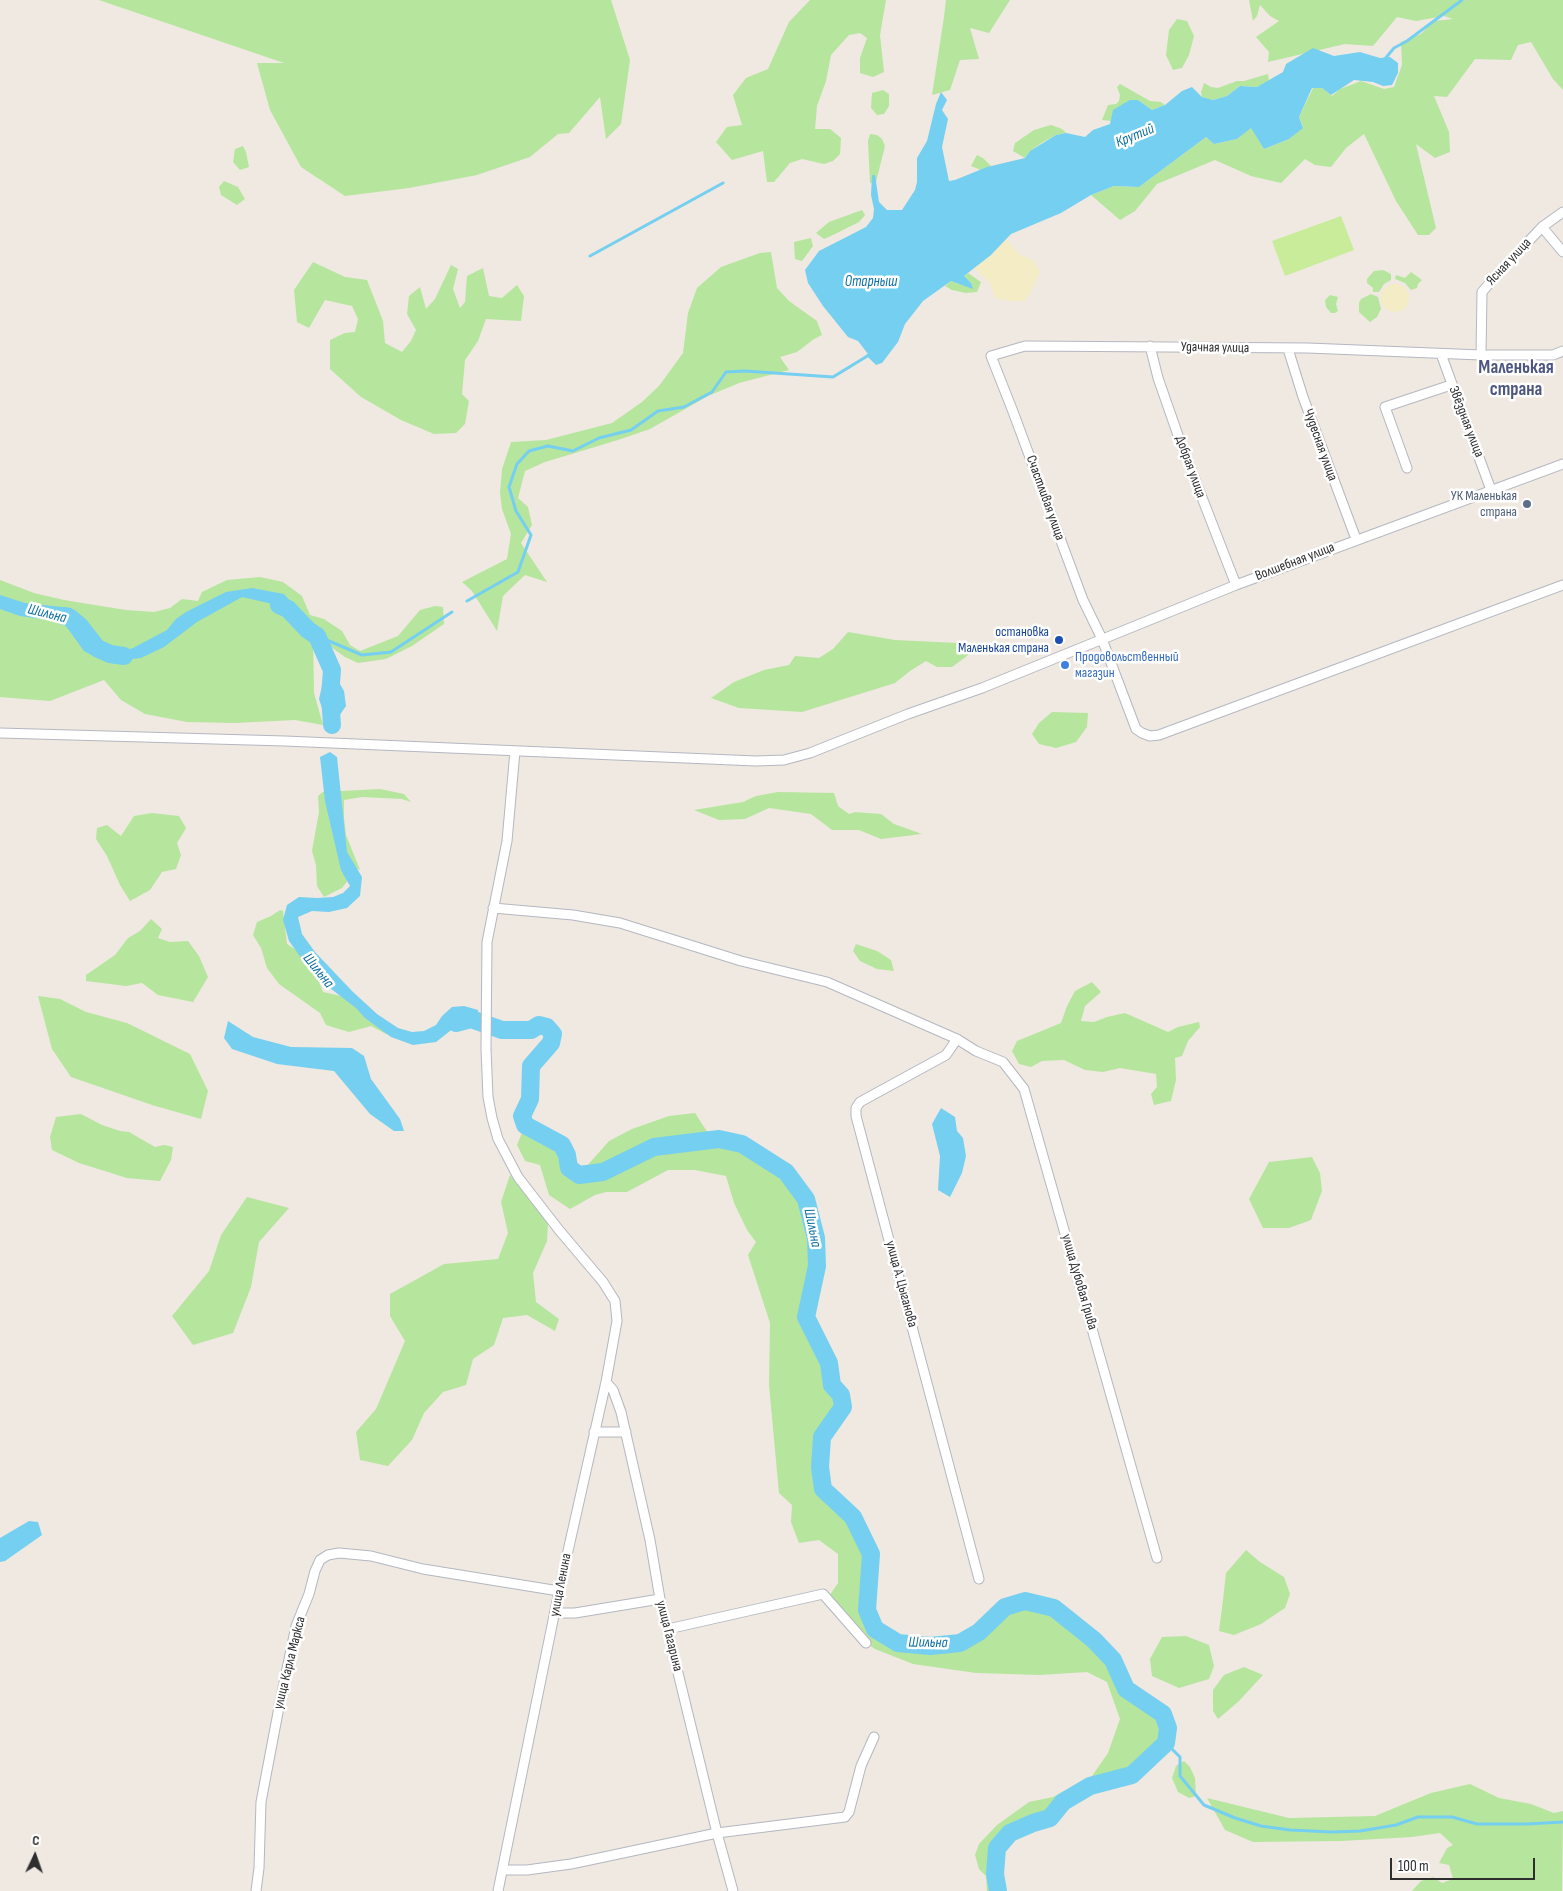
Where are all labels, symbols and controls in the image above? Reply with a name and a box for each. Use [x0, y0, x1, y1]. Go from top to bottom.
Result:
water label: Крутий [1113, 120, 1157, 152]
street label: Ясная улица [1483, 235, 1535, 289]
water label: Отарныш [845, 273, 897, 291]
street label: Удачная улица [1181, 339, 1249, 357]
district label: Маленькая страна [1478, 357, 1554, 401]
street label: Звёздная улица [1445, 384, 1487, 460]
street label: Чудесная улица [1299, 407, 1341, 483]
street label: Добрая улица [1171, 434, 1209, 500]
street label: Счастливая улица [1022, 453, 1068, 543]
place label: УК Маленькая страна [1451, 488, 1517, 520]
marker: УК Маленькая страна [1521, 498, 1533, 510]
street label: Волшебная улица [1253, 539, 1337, 585]
water label: Шильна [26, 601, 68, 627]
place label: остановка Маленькая страна [958, 624, 1049, 656]
marker: остановка Маленькая страна [1053, 634, 1065, 646]
place label: Продовольственный магазин [1075, 649, 1179, 682]
marker: Продовольственный магазин [1059, 659, 1071, 671]
water label: Шильна [299, 950, 337, 992]
water label: Шильна [799, 1207, 825, 1249]
street label: улица Дубовая Грива [1057, 1232, 1101, 1332]
street label: улица А. Цыганова [881, 1239, 921, 1329]
street label: улица Ленина [547, 1552, 575, 1618]
street label: улица Гагарина [652, 1599, 686, 1673]
street label: улица Карла Маркса [270, 1615, 310, 1711]
water label: Шильна [908, 1634, 948, 1652]
north arrow [10, 1831, 60, 1881]
text: С [32, 1832, 40, 1849]
scale bar [1393, 1848, 1538, 1880]
text: 100 m [1398, 1857, 1429, 1876]

